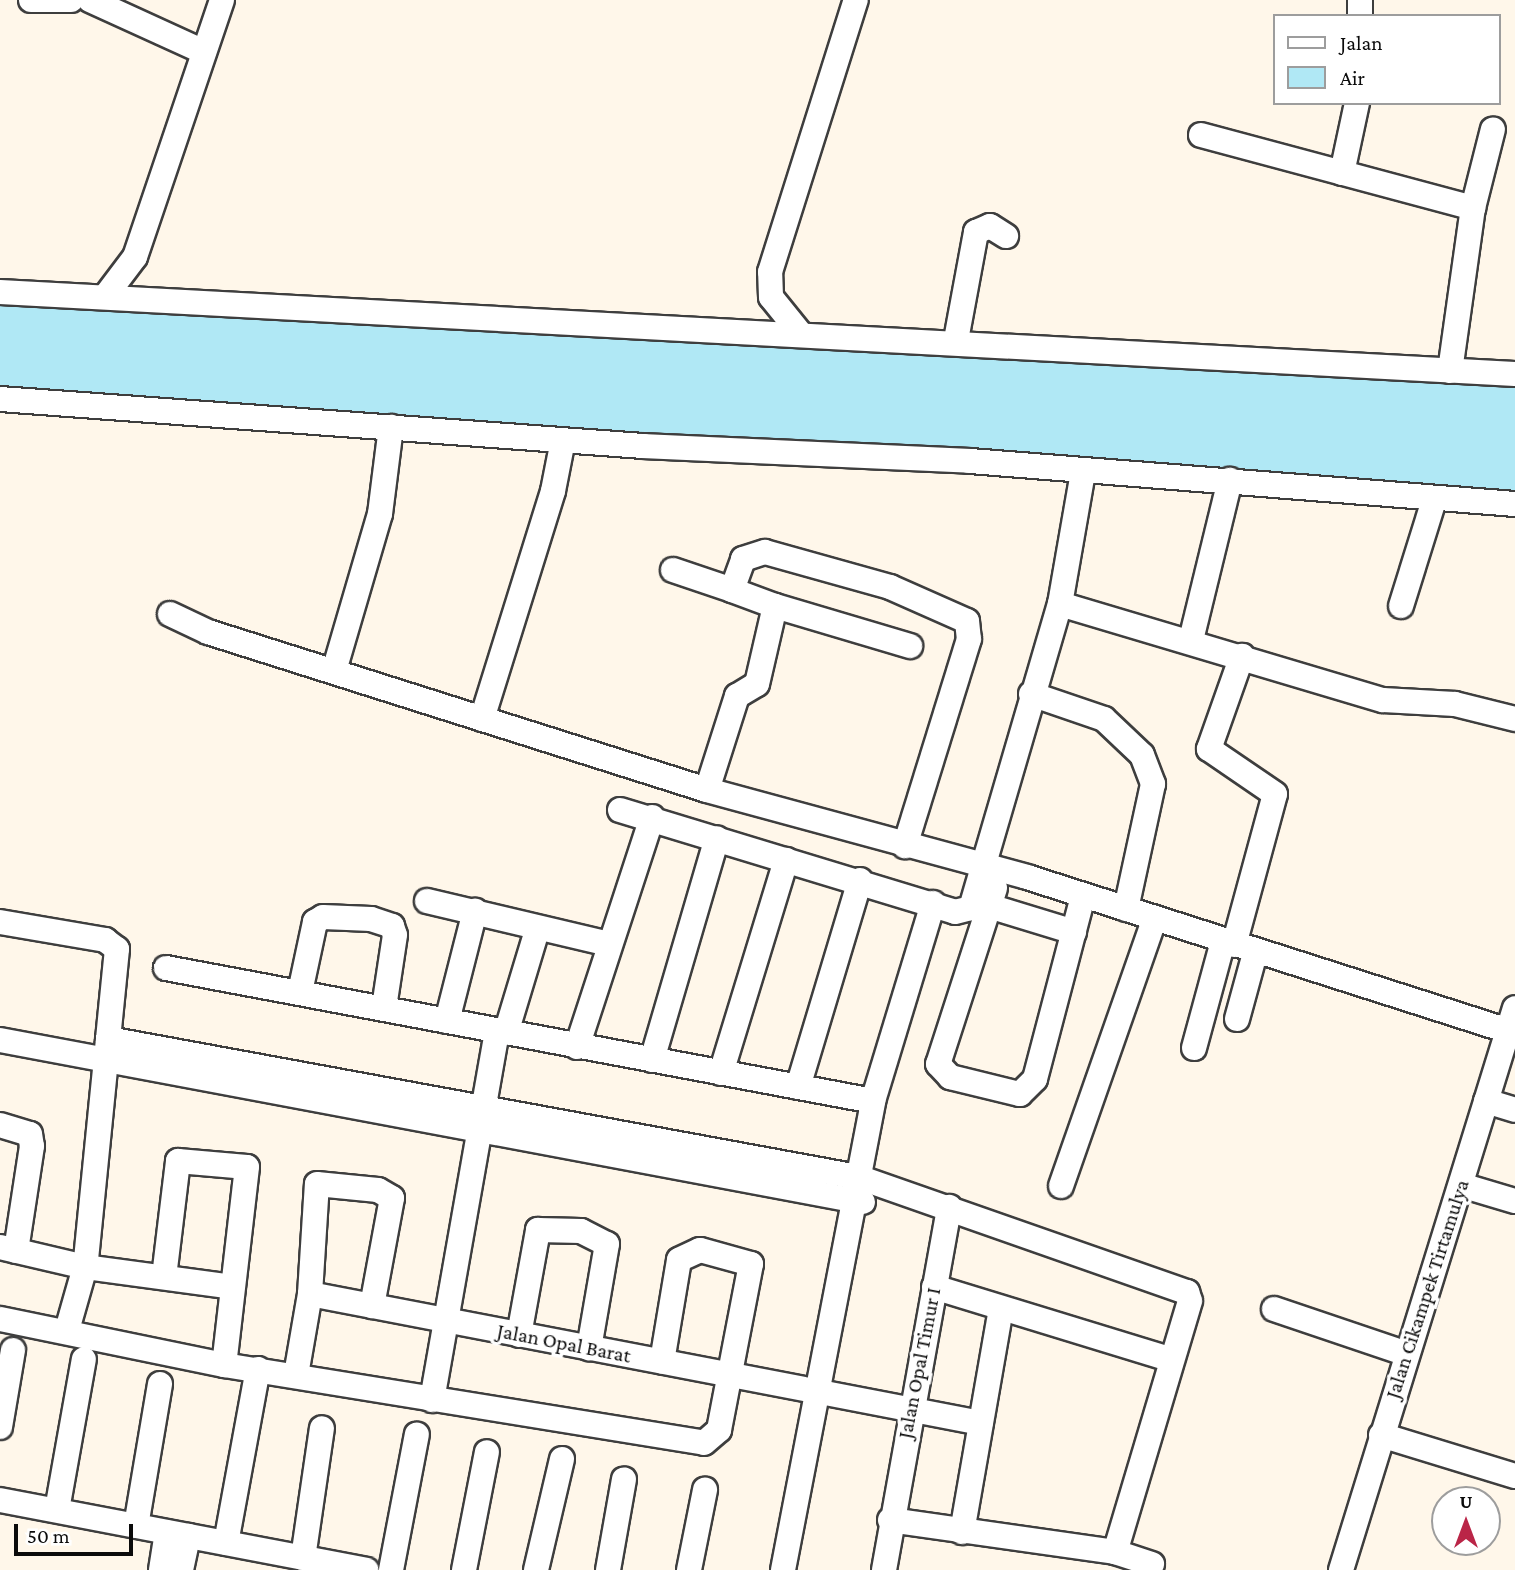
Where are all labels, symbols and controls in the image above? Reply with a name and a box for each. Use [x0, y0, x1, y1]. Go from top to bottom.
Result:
legend [1274, 14, 1501, 105]
text: Jalan [1340, 31, 1382, 55]
text: Air [1340, 66, 1365, 90]
street label: Jalan Cikampek Tirtamulya [1380, 1176, 1474, 1402]
street label: Jalan Opal Timur I [892, 1285, 946, 1441]
street label: Jalan Opal Barat [495, 1318, 633, 1368]
north arrow [1431, 1486, 1501, 1556]
text: U [1459, 1491, 1473, 1512]
scale bar [18, 1510, 136, 1554]
text: 50 m [27, 1524, 70, 1548]

